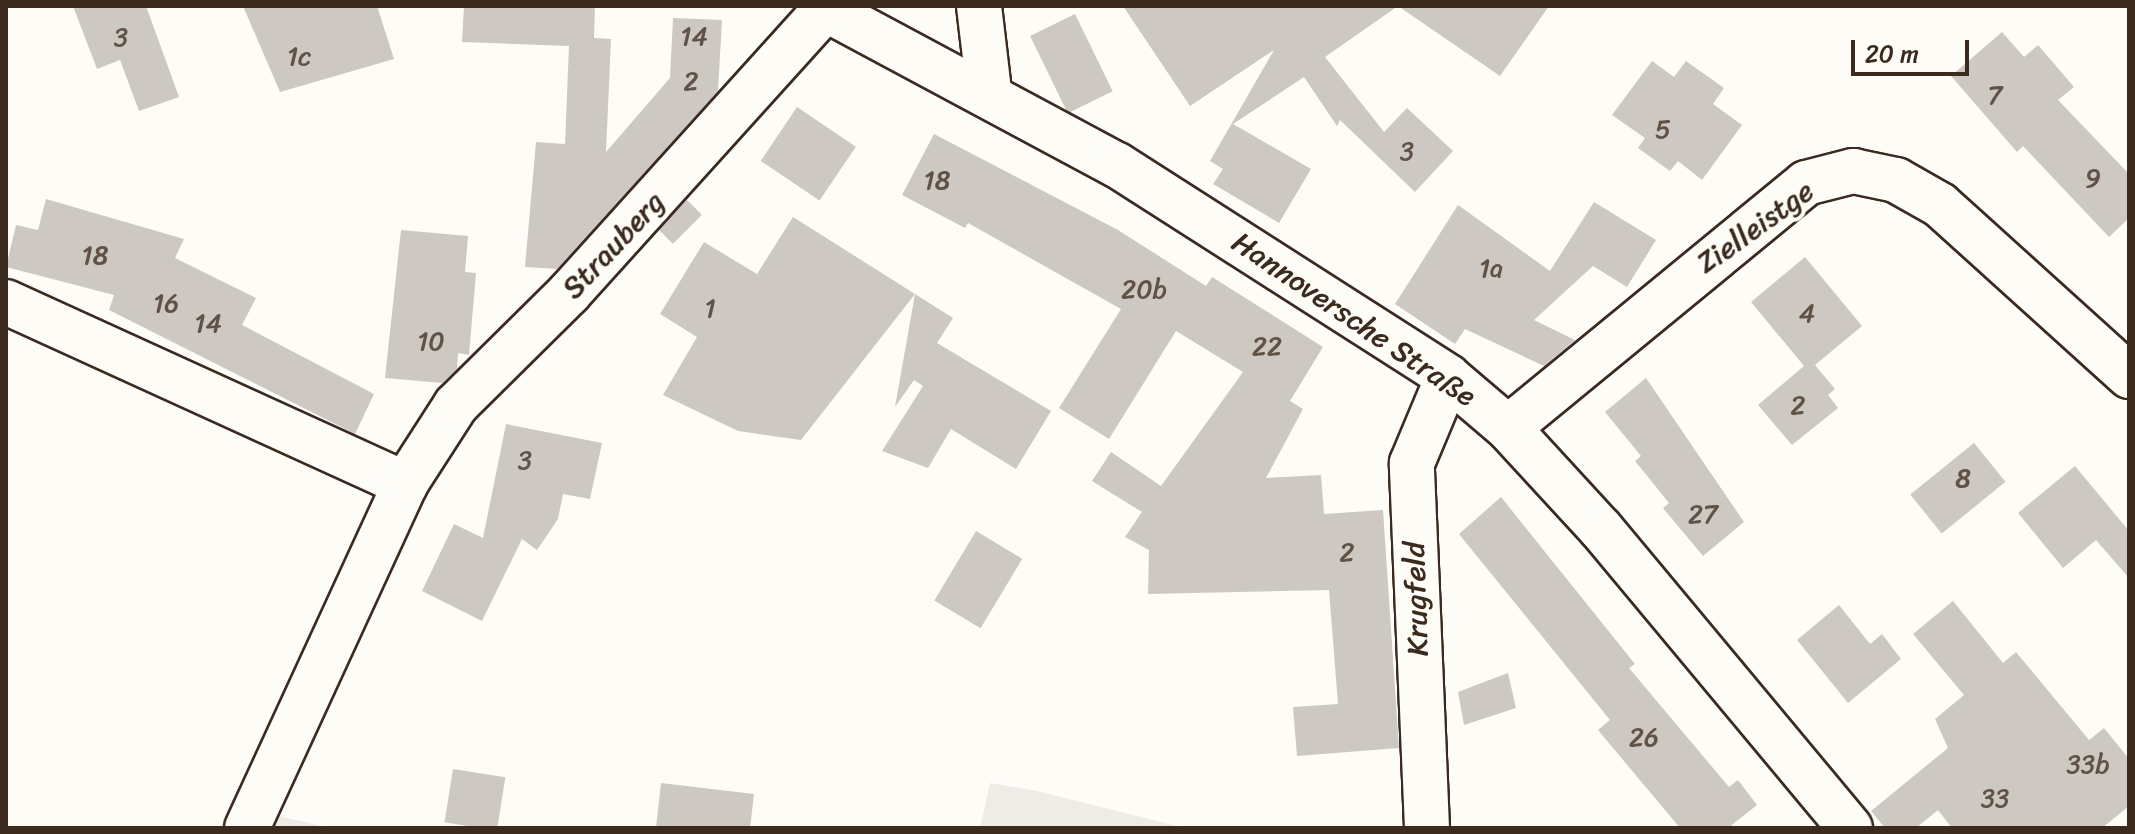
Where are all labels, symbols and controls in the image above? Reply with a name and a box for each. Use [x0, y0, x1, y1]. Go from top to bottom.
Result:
house number: 14 [680, 21, 708, 53]
house number: 3 [114, 22, 128, 54]
scale bar [1855, 24, 1973, 74]
text: 20 m [1865, 33, 1919, 75]
house number: 1c [287, 41, 311, 73]
house number: 2 [683, 66, 699, 98]
house number: 7 [1988, 80, 2002, 112]
house number: 5 [1655, 114, 1671, 146]
house number: 3 [1400, 136, 1414, 168]
house number: 9 [2085, 163, 2101, 195]
house number: 18 [924, 165, 950, 197]
street label: Zielleistge [1689, 173, 1821, 281]
street label: Strauberg [554, 184, 672, 306]
street label: Hannoversche Straße [1225, 224, 1483, 414]
house number: 18 [82, 240, 108, 272]
house number: 1a [1479, 253, 1503, 285]
house number: 20b [1121, 274, 1167, 306]
house number: 16 [153, 288, 179, 320]
house number: 1 [704, 293, 716, 325]
house number: 4 [1799, 298, 1815, 330]
house number: 14 [194, 308, 222, 340]
house number: 10 [417, 326, 445, 358]
house number: 22 [1252, 331, 1282, 363]
house number: 2 [1790, 390, 1806, 422]
house number: 3 [518, 445, 532, 477]
house number: 8 [1955, 463, 1971, 495]
house number: 27 [1688, 499, 1718, 531]
house number: 2 [1339, 537, 1355, 569]
street label: Krugfeld [1396, 541, 1436, 657]
house number: 26 [1629, 722, 1659, 754]
house number: 33b [2067, 749, 2109, 781]
house number: 33 [1981, 783, 2009, 815]

